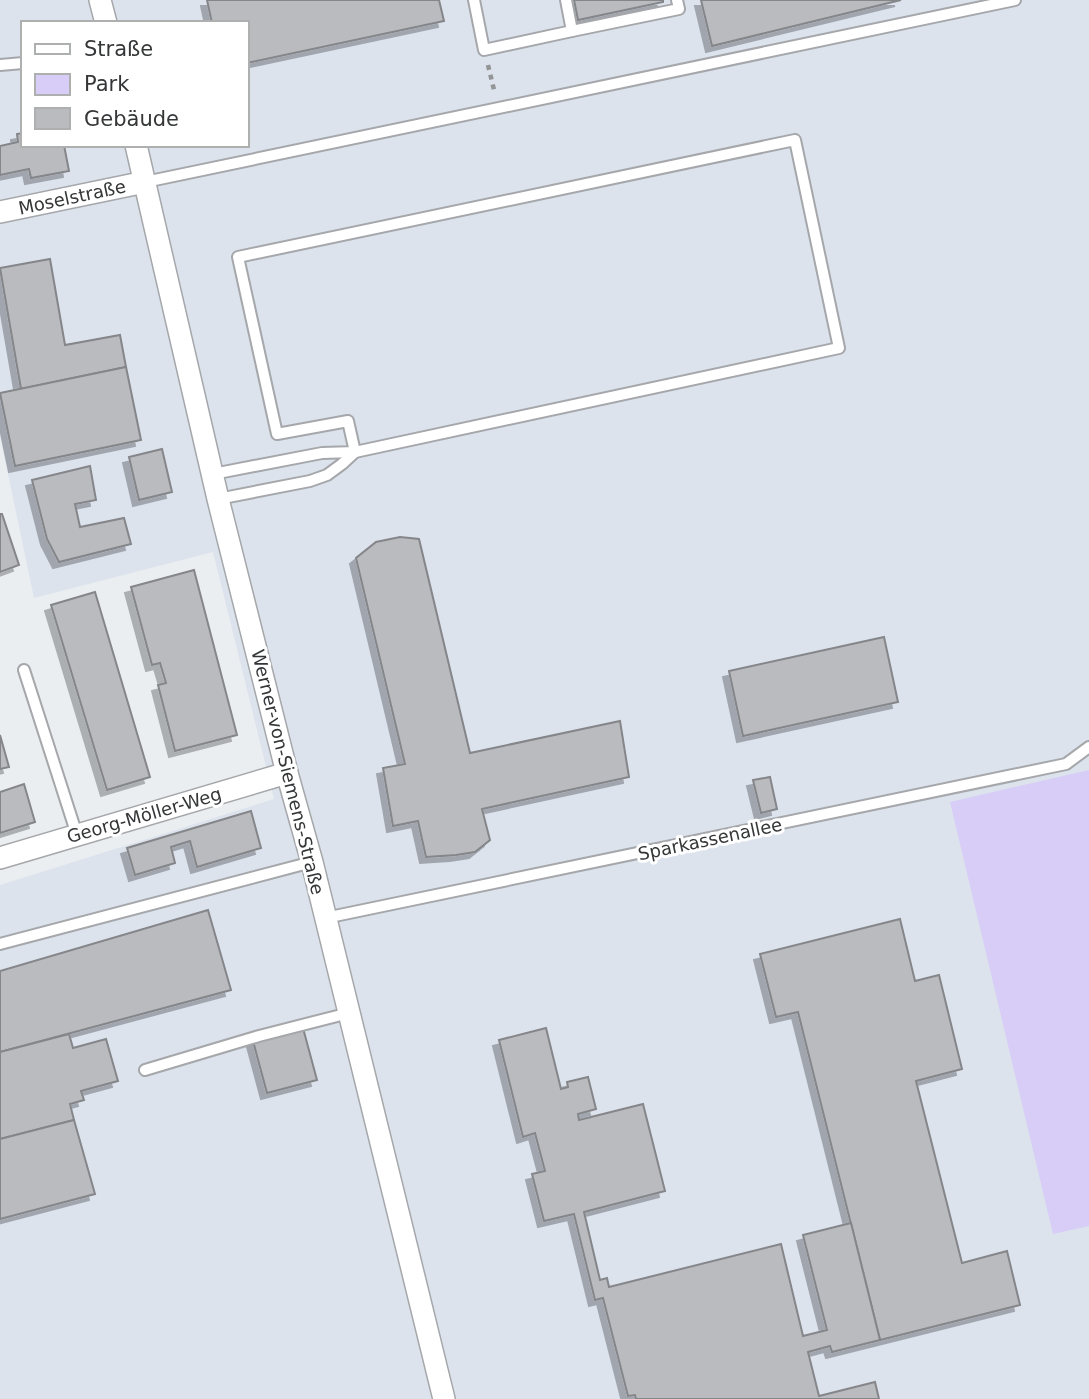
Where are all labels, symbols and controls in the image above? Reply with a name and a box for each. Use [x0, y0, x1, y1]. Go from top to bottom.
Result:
legend [21, 21, 248, 147]
text: Straße [84, 37, 153, 61]
text: Park [84, 72, 130, 96]
text: Gebäude [84, 107, 179, 131]
street label: Moselstraße [16, 175, 128, 219]
street label: Werner-von-Siemens-Straße [247, 647, 329, 897]
street label: Georg-Möller-Weg [64, 783, 224, 847]
street label: Sparkassenallee [636, 813, 784, 865]

